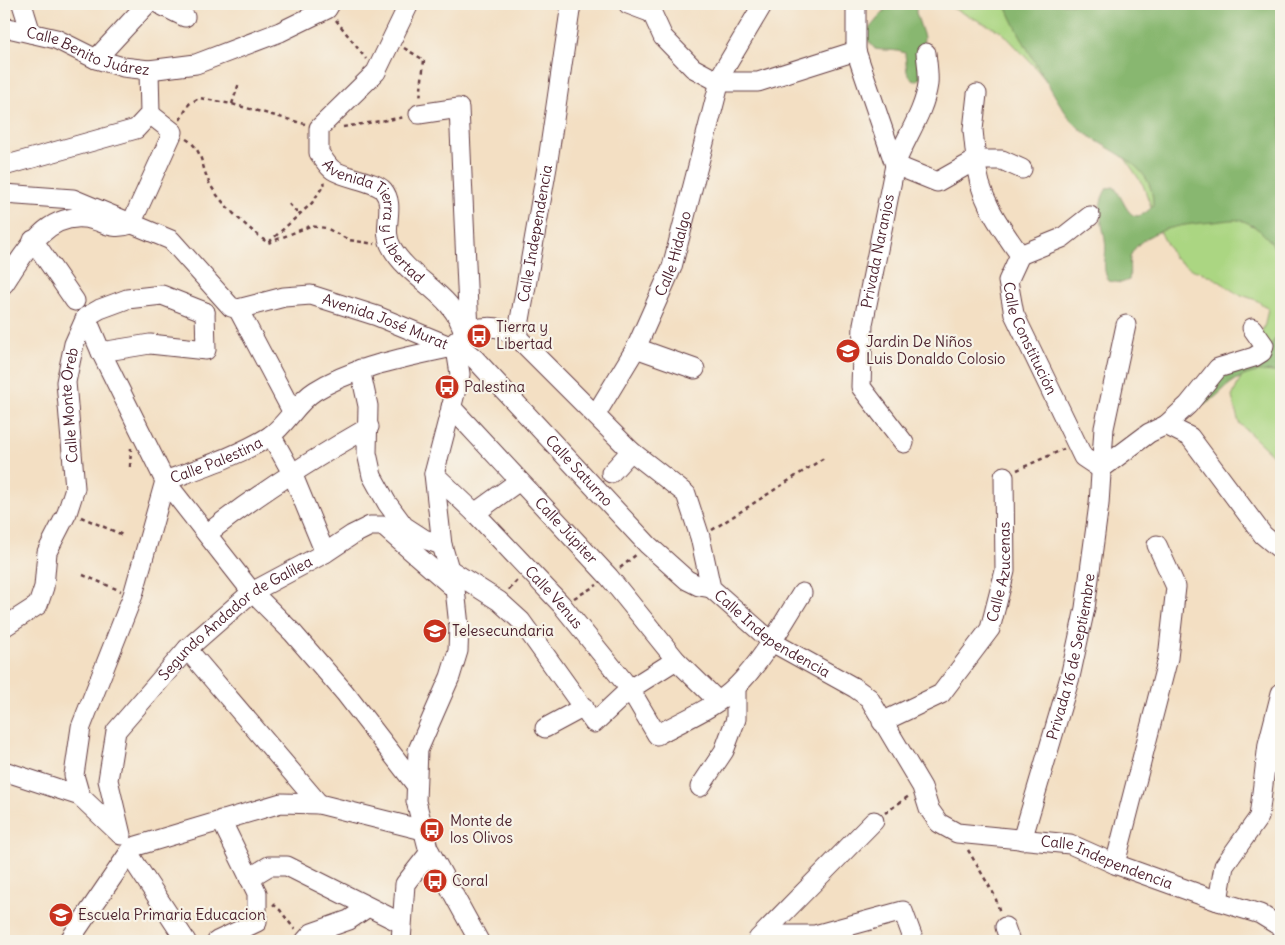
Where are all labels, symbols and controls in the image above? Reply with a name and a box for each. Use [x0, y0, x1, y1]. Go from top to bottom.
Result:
street label: Calle Benito Juárez [25, 22, 151, 79]
street label: Avenida Tierra y Libertad [318, 155, 428, 287]
street label: Calle Independencia [513, 163, 556, 304]
street label: Privada Naranjos [856, 192, 898, 310]
street label: Calle Hidalgo [650, 209, 695, 299]
street label: Calle Constitución [999, 280, 1062, 398]
street label: Avenida José Murat [320, 289, 451, 353]
place label: Tierra y Libertad [496, 317, 553, 353]
bus stop icon: Tierra y Libertad [466, 323, 492, 349]
place label: Jardin De Niños Luis Donaldo Colosio [866, 332, 1006, 368]
school or university icon: Jardin De Niños Luis Donaldo Colosio [835, 338, 861, 364]
street label: Calle Monte Oreb [56, 346, 82, 464]
bus stop icon: Palestina [434, 374, 460, 400]
place label: Palestina [464, 377, 526, 396]
street label: Calle Saturno [542, 431, 617, 510]
street label: Calle Palestina [167, 432, 266, 487]
street label: Calle Júpiter [531, 493, 602, 568]
street label: Calle Azucenas [982, 521, 1014, 624]
street label: Segundo Andador de Galilea [154, 551, 316, 684]
street label: Calle Venus [521, 562, 587, 632]
street label: Privada 16 de Septiembre [1042, 572, 1099, 742]
street label: Calle Independencia [710, 585, 834, 682]
school or university icon: Telesecundaria [422, 618, 448, 644]
place label: Telesecundaria [452, 621, 554, 640]
place label: Monte de los Olivos [450, 811, 513, 847]
bus stop icon: Monte de los Olivos [419, 817, 445, 843]
street label: Calle Independencia [1040, 831, 1176, 893]
bus stop icon: Coral [422, 868, 448, 894]
place label: Coral [452, 871, 488, 890]
school or university icon: Escuela Primaria Educacion [48, 902, 74, 928]
place label: Escuela Primaria Educacion [78, 905, 266, 924]

